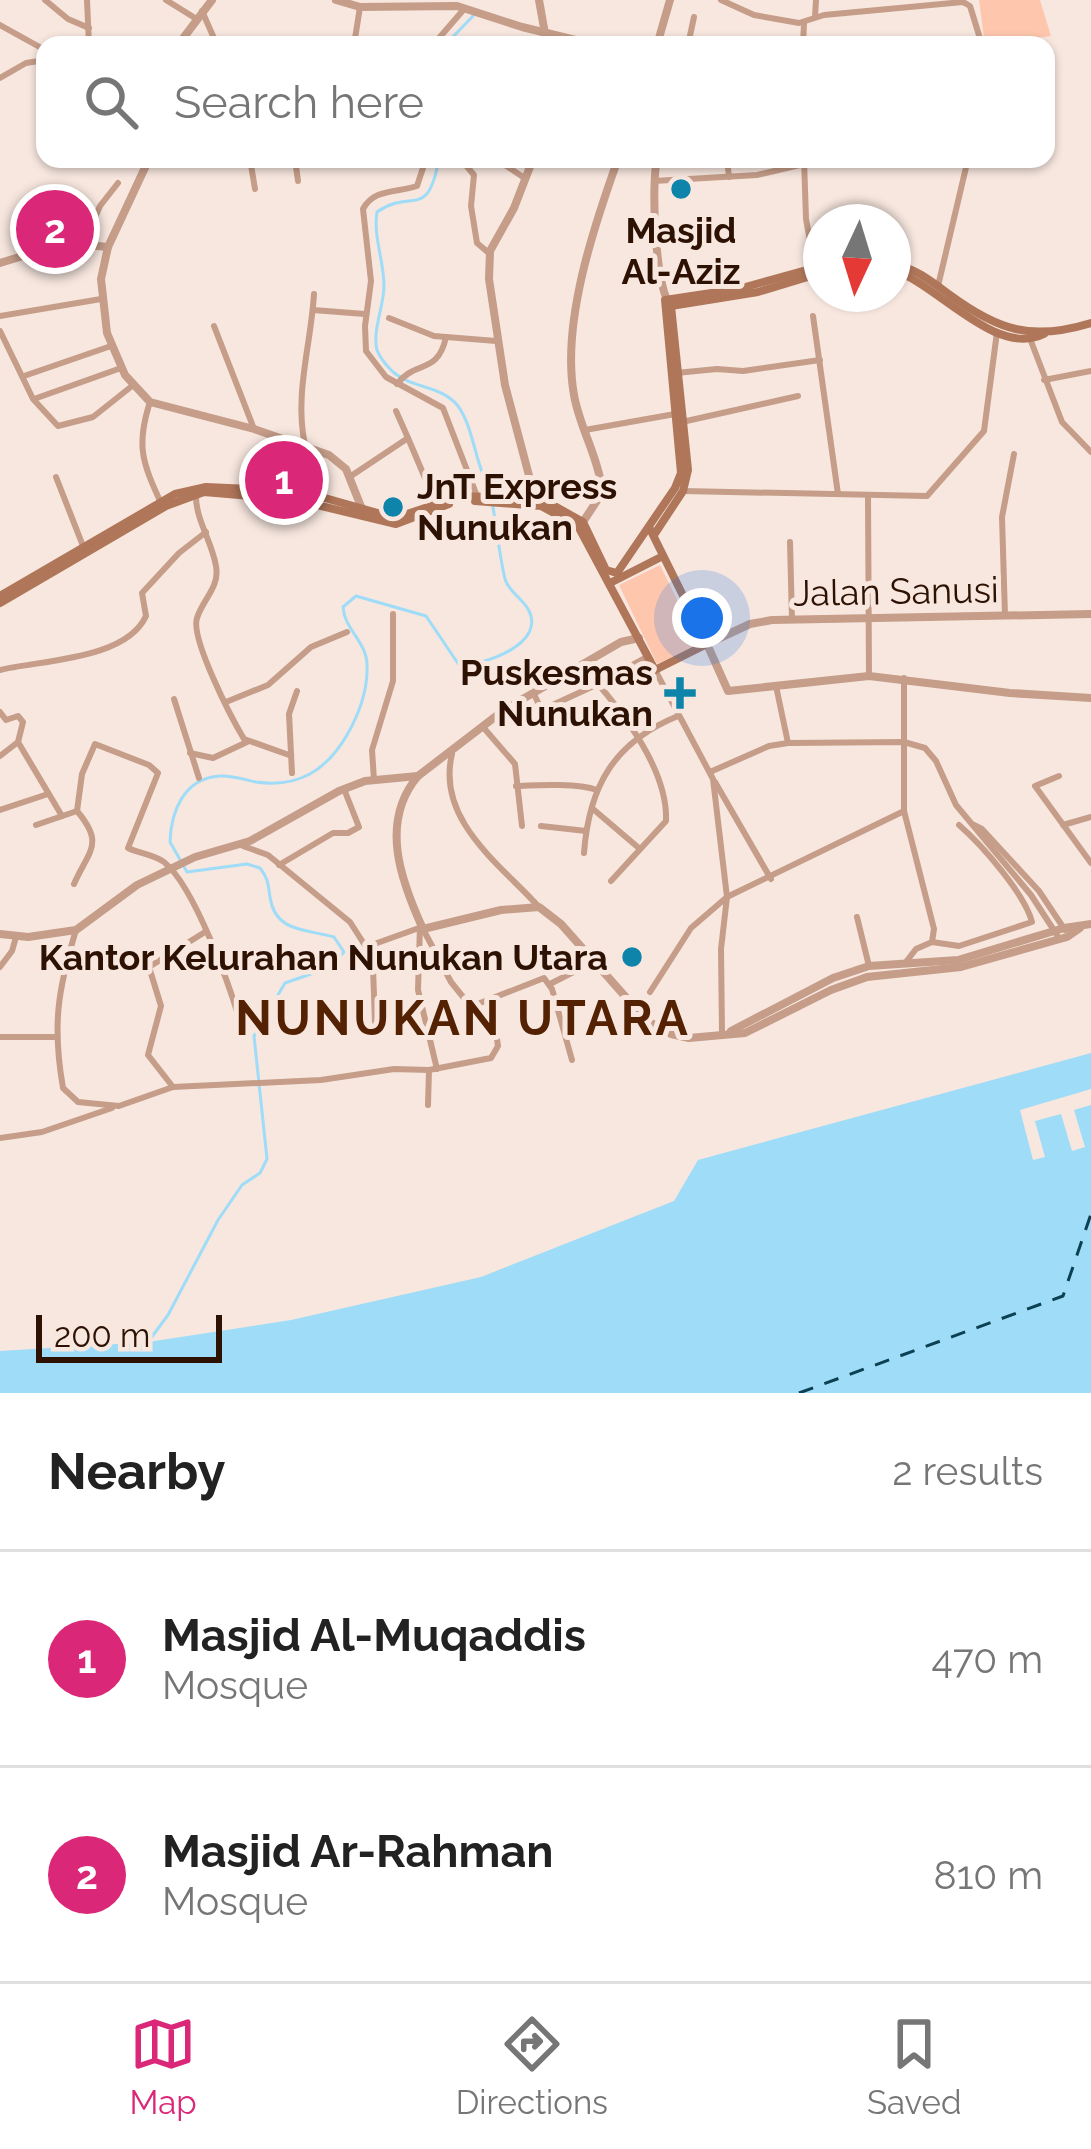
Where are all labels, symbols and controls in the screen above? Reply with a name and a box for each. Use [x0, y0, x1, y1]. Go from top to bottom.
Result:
search box [36, 36, 1055, 168]
icon: search [78, 69, 144, 135]
text: Search here [174, 76, 424, 129]
marker: Masjid Al-Aziz [668, 176, 694, 202]
pin: 2 [16, 184, 94, 274]
north arrow [803, 204, 911, 312]
place label: Masjid Al-Aziz [621, 209, 741, 292]
pin: 1 [245, 435, 323, 525]
place label: JnT Express Nunukan [417, 465, 617, 548]
marker: JnT Express Nunukan [380, 494, 406, 520]
street label: Jalan Sanusi [793, 568, 999, 614]
your location [672, 588, 732, 648]
place label: Puskesmas Nunukan [460, 651, 653, 734]
marker: Puskesmas Nunukan [664, 677, 696, 709]
place label: Kantor Kelurahan Nunukan Utara [39, 936, 608, 978]
marker: Kantor Kelurahan Nunukan Utara [619, 944, 645, 970]
district label: NUNUKAN UTARA [235, 990, 691, 1046]
scale bar [36, 1309, 222, 1362]
text: 200 m [54, 1316, 150, 1355]
text: Nearby [48, 1441, 225, 1501]
text: 2 results [892, 1448, 1043, 1494]
text: Masjid Al-Muqaddis [162, 1609, 586, 1662]
text: 1 [77, 1636, 97, 1682]
text: 470 m [932, 1636, 1043, 1682]
text: Mosque [162, 1662, 308, 1708]
text: Masjid Ar-Rahman [162, 1825, 553, 1878]
text: 2 [76, 1852, 98, 1898]
text: 810 m [934, 1852, 1043, 1898]
text: Mosque [162, 1878, 308, 1924]
tab: Map [130, 2011, 197, 2122]
tab: Directions [456, 2011, 608, 2122]
tab: Saved [867, 2011, 961, 2122]

